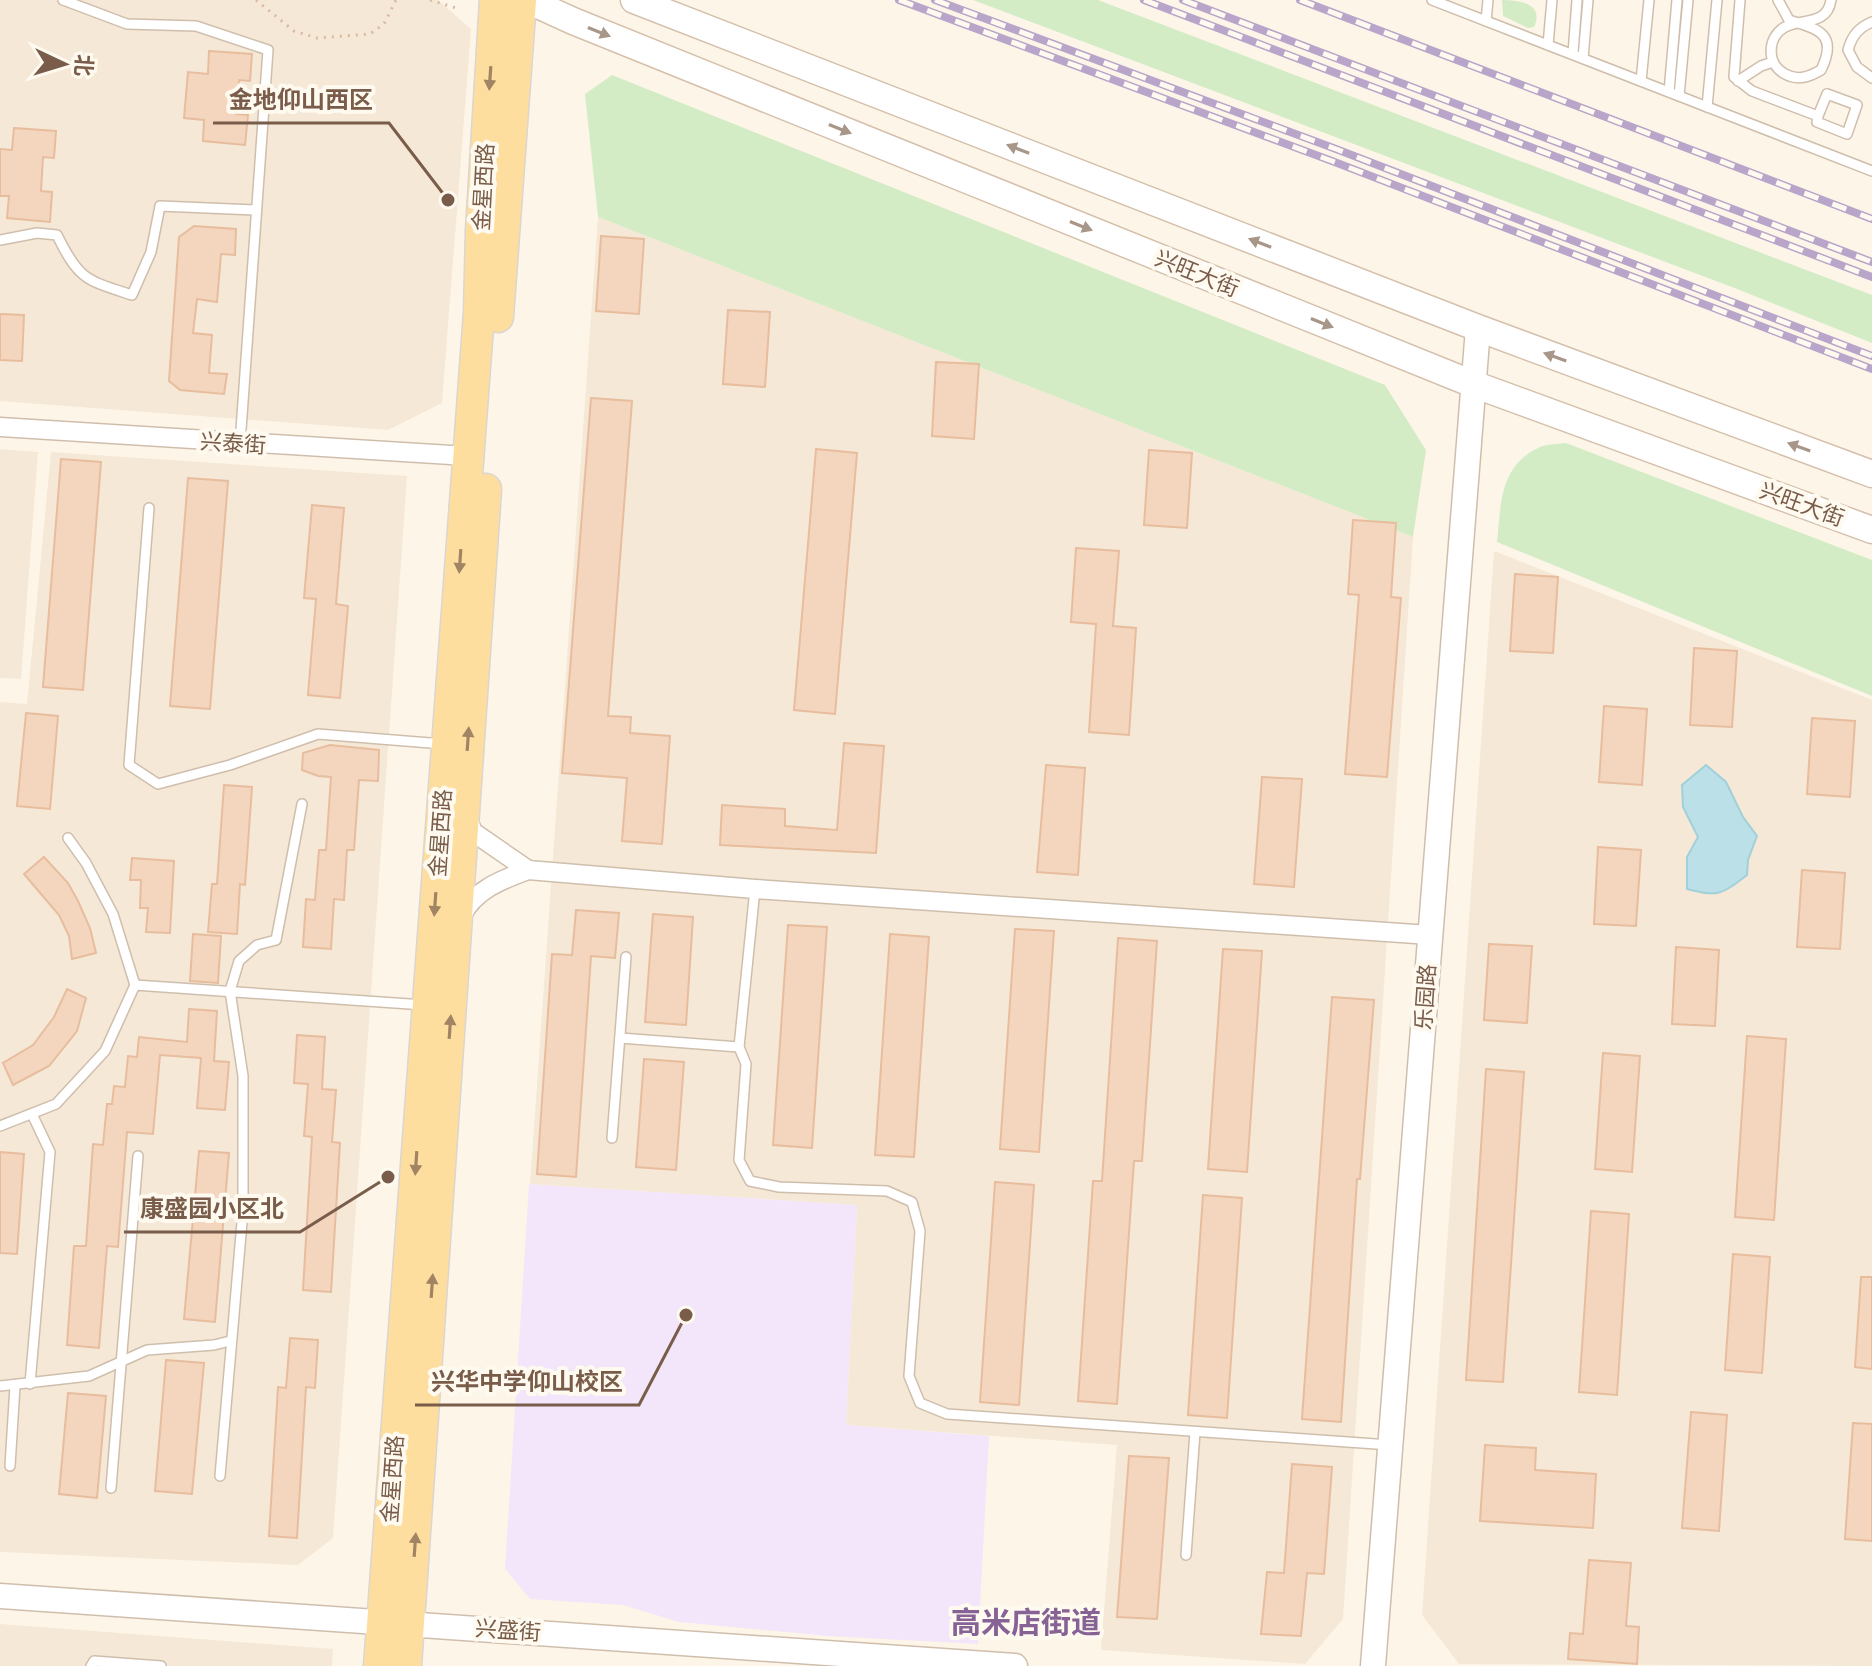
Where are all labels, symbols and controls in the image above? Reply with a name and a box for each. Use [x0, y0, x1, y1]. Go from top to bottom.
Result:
north arrow [24, 24, 104, 104]
one-way arrow [587, 25, 611, 38]
text: 北 [70, 54, 97, 77]
one-way arrow [483, 66, 496, 91]
callout: 金地仰山西区 [213, 75, 389, 123]
text: 金地仰山西区 [229, 86, 373, 113]
one-way arrow [828, 123, 852, 136]
street label: 金星西路 [469, 142, 498, 232]
one-way arrow [1006, 142, 1030, 155]
one-way arrow [1069, 220, 1093, 233]
one-way arrow [1248, 236, 1272, 249]
street label: 兴旺大街 [1151, 245, 1242, 302]
one-way arrow [1310, 317, 1334, 330]
one-way arrow [1543, 350, 1567, 363]
street label: 兴泰街 [199, 429, 267, 458]
one-way arrow [1787, 440, 1811, 453]
street label: 兴旺大街 [1756, 478, 1847, 531]
one-way arrow [453, 549, 466, 574]
one-way arrow [462, 726, 475, 751]
street label: 金星西路 [425, 788, 456, 878]
one-way arrow [428, 892, 441, 917]
street label: 乐园路 [1411, 963, 1440, 1031]
one-way arrow [444, 1014, 457, 1039]
one-way arrow [409, 1151, 422, 1176]
callout: 康盛园小区北 [124, 1184, 300, 1232]
text: 康盛园小区北 [140, 1195, 284, 1222]
one-way arrow [426, 1273, 439, 1298]
callout: 兴华中学仰山校区 [415, 1357, 639, 1405]
text: 兴华中学仰山校区 [431, 1368, 623, 1395]
street label: 金星西路 [377, 1434, 408, 1524]
one-way arrow [409, 1532, 422, 1557]
district label: 高米店街道 [951, 1606, 1101, 1639]
street label: 兴盛街 [474, 1616, 542, 1645]

